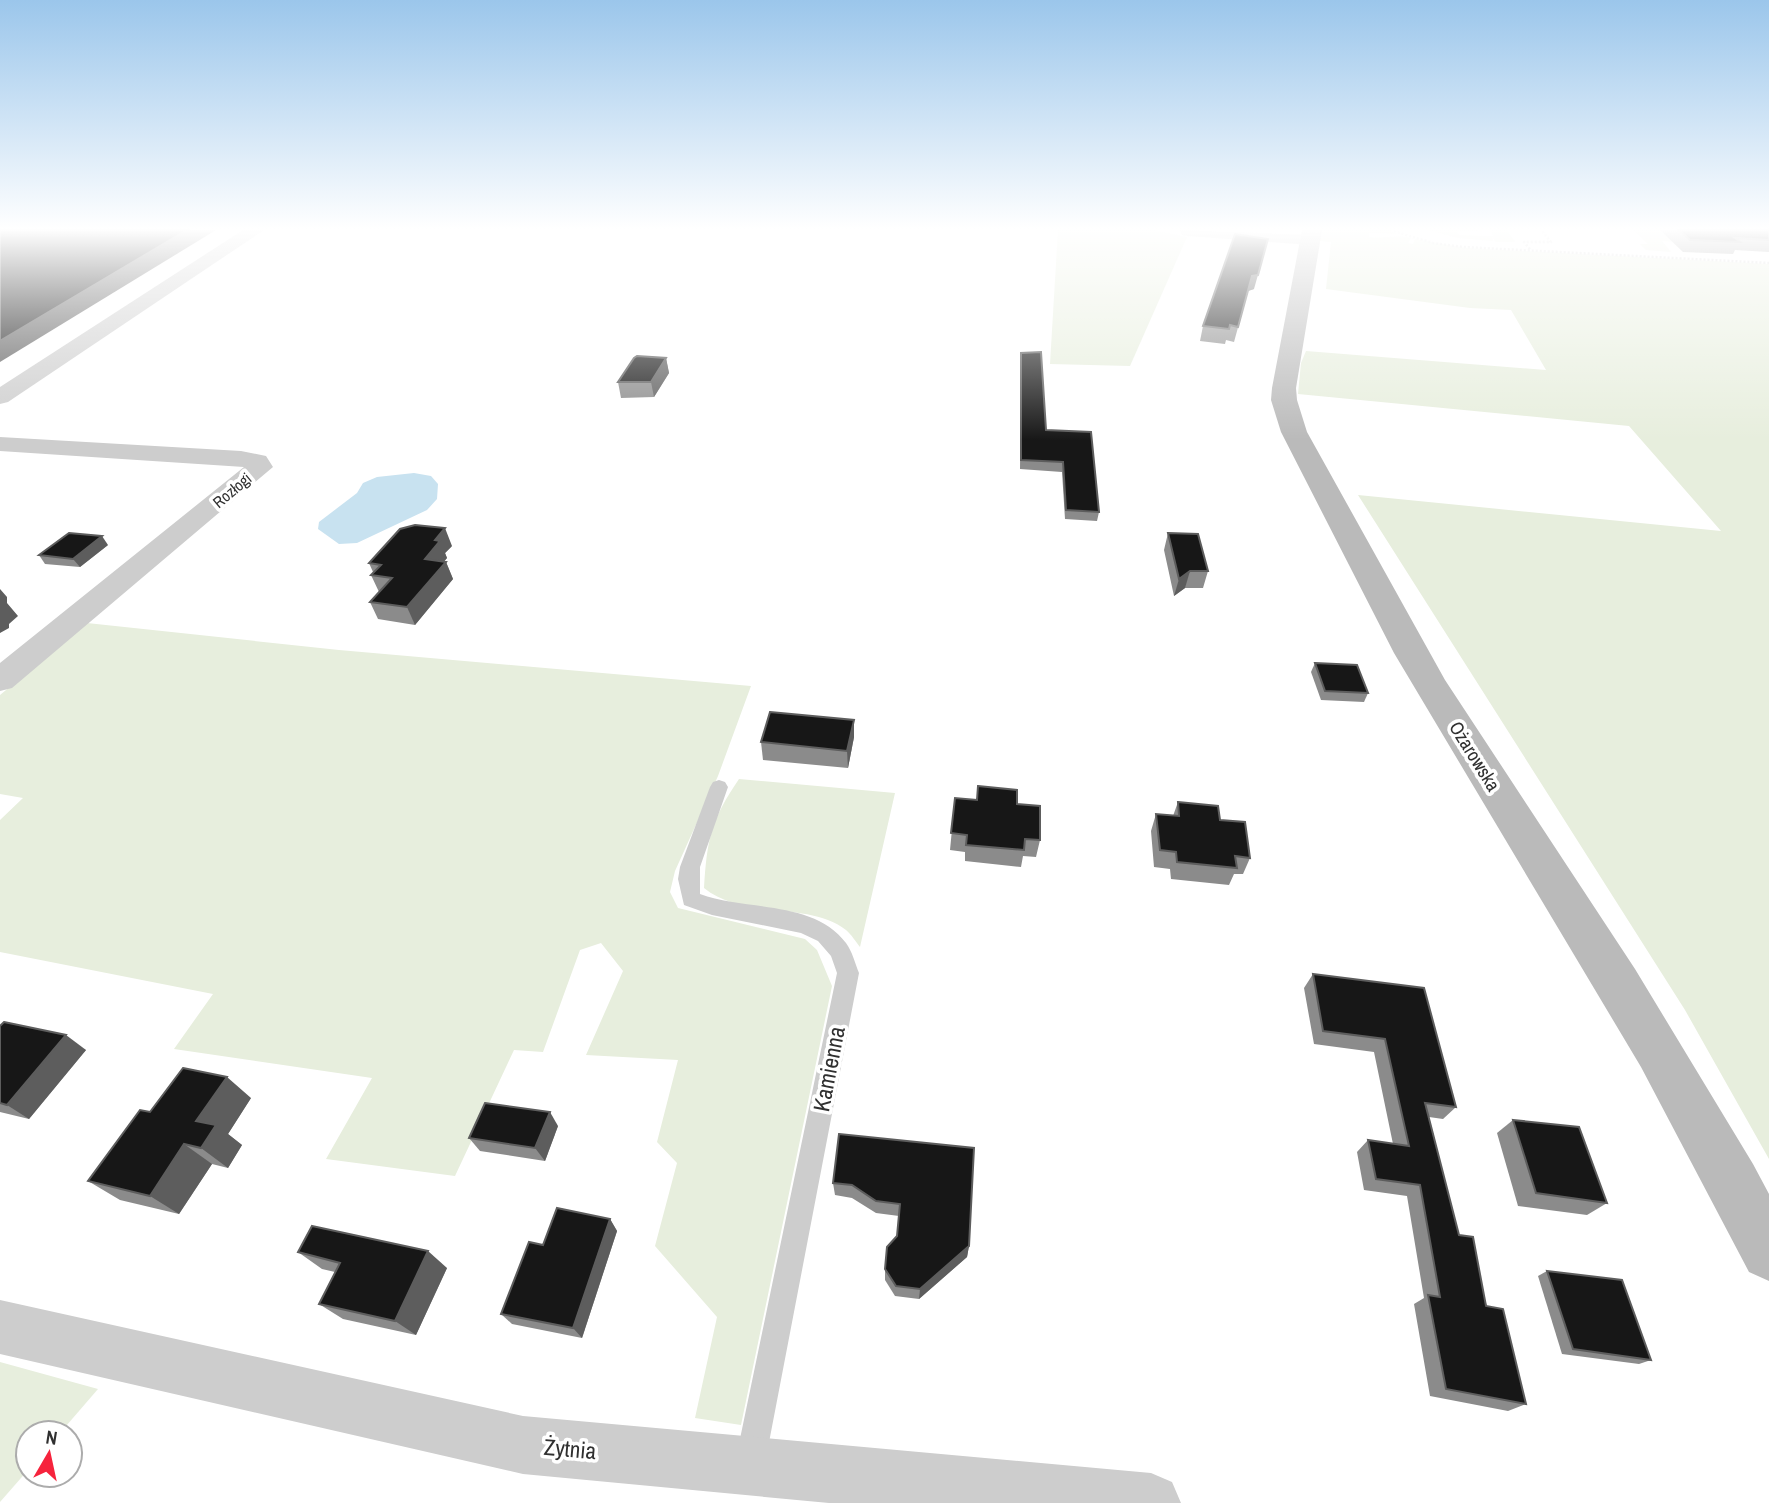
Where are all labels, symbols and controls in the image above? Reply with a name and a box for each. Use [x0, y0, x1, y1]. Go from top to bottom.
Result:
street label: Rozłogi [208, 467, 256, 513]
street label: Ożarowska [1443, 716, 1507, 796]
street label: Kamienna [805, 1023, 852, 1114]
north arrow [14, 1419, 84, 1489]
text: N [44, 1423, 59, 1451]
street label: Żytnia [543, 1431, 598, 1466]

